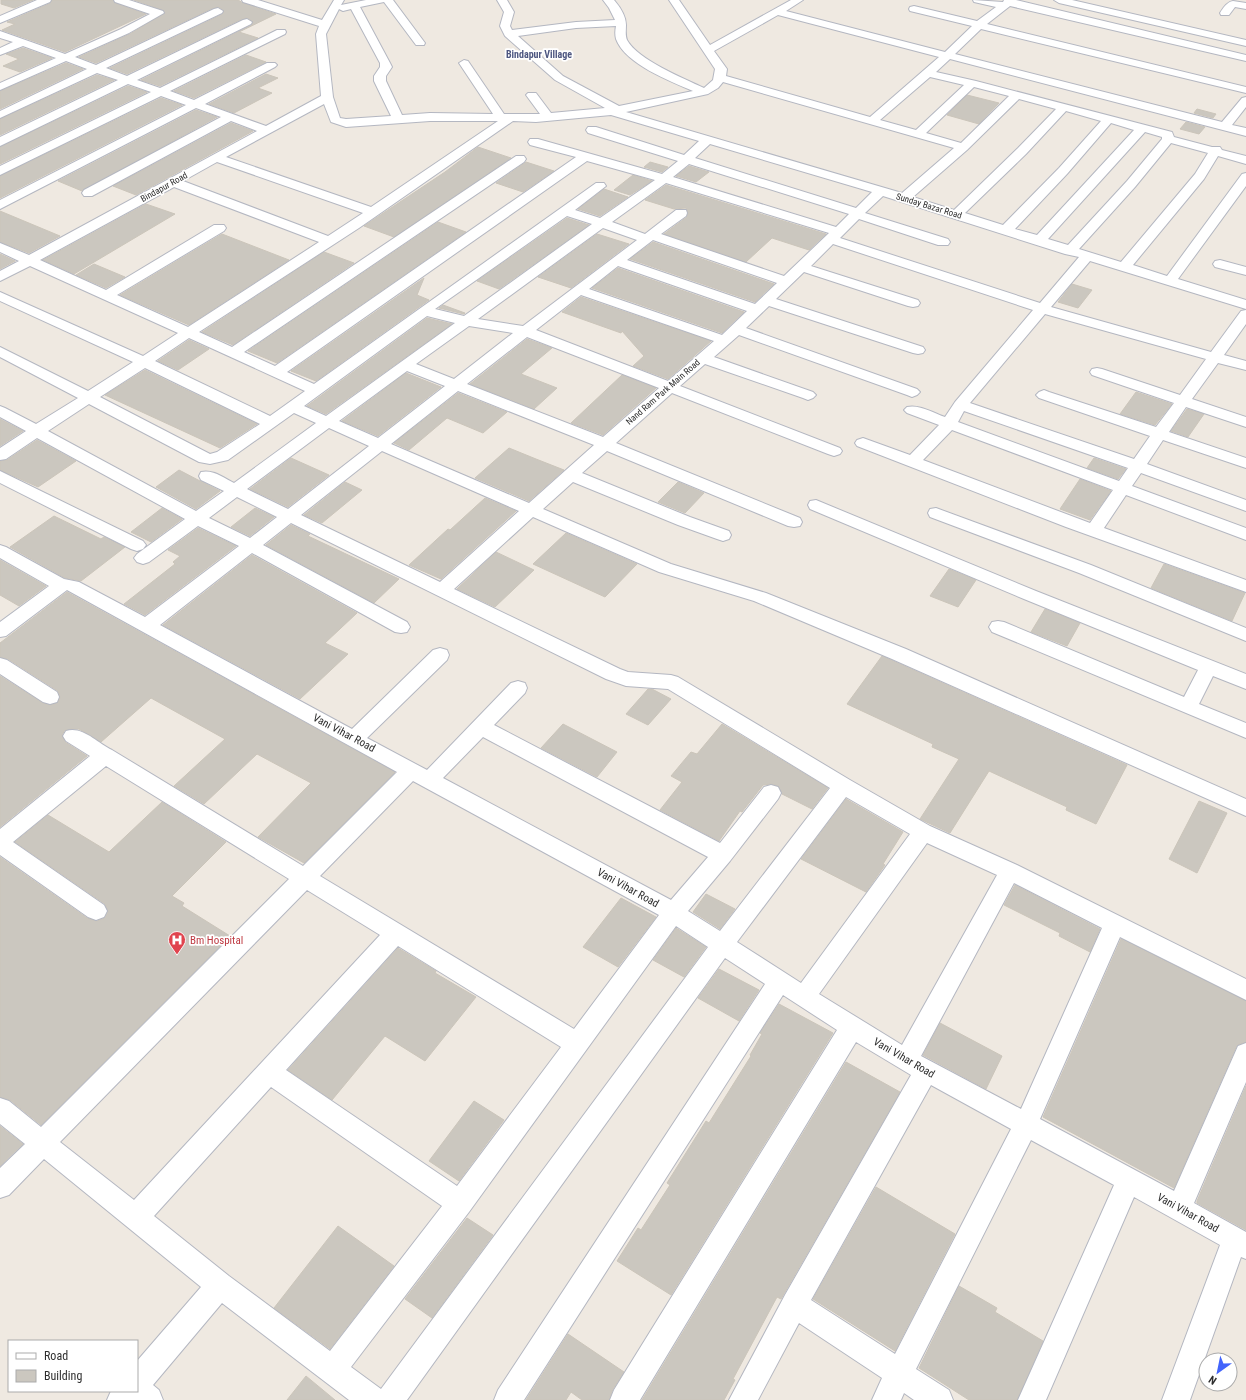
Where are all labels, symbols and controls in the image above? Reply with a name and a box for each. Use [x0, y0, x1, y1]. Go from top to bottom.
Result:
district label: Bindapur Village [506, 49, 572, 60]
street label: Bindapur Road [139, 170, 189, 204]
street label: Sunday Bazar Road [895, 191, 963, 221]
street label: Nand Ram Park Main Road [624, 357, 702, 427]
street label: Vani Vihar Road [311, 711, 377, 755]
street label: Vani Vihar Road [595, 866, 661, 910]
hospital icon: Bm Hospital [167, 930, 187, 955]
place label: Bm Hospital [190, 934, 243, 947]
street label: Vani Vihar Road [871, 1035, 937, 1081]
street label: Vani Vihar Road [1155, 1191, 1221, 1235]
legend [8, 1340, 138, 1392]
text: Road [44, 1349, 68, 1363]
north arrow [1198, 1352, 1238, 1392]
text: Building [44, 1369, 82, 1383]
text: N [1206, 1373, 1219, 1387]

